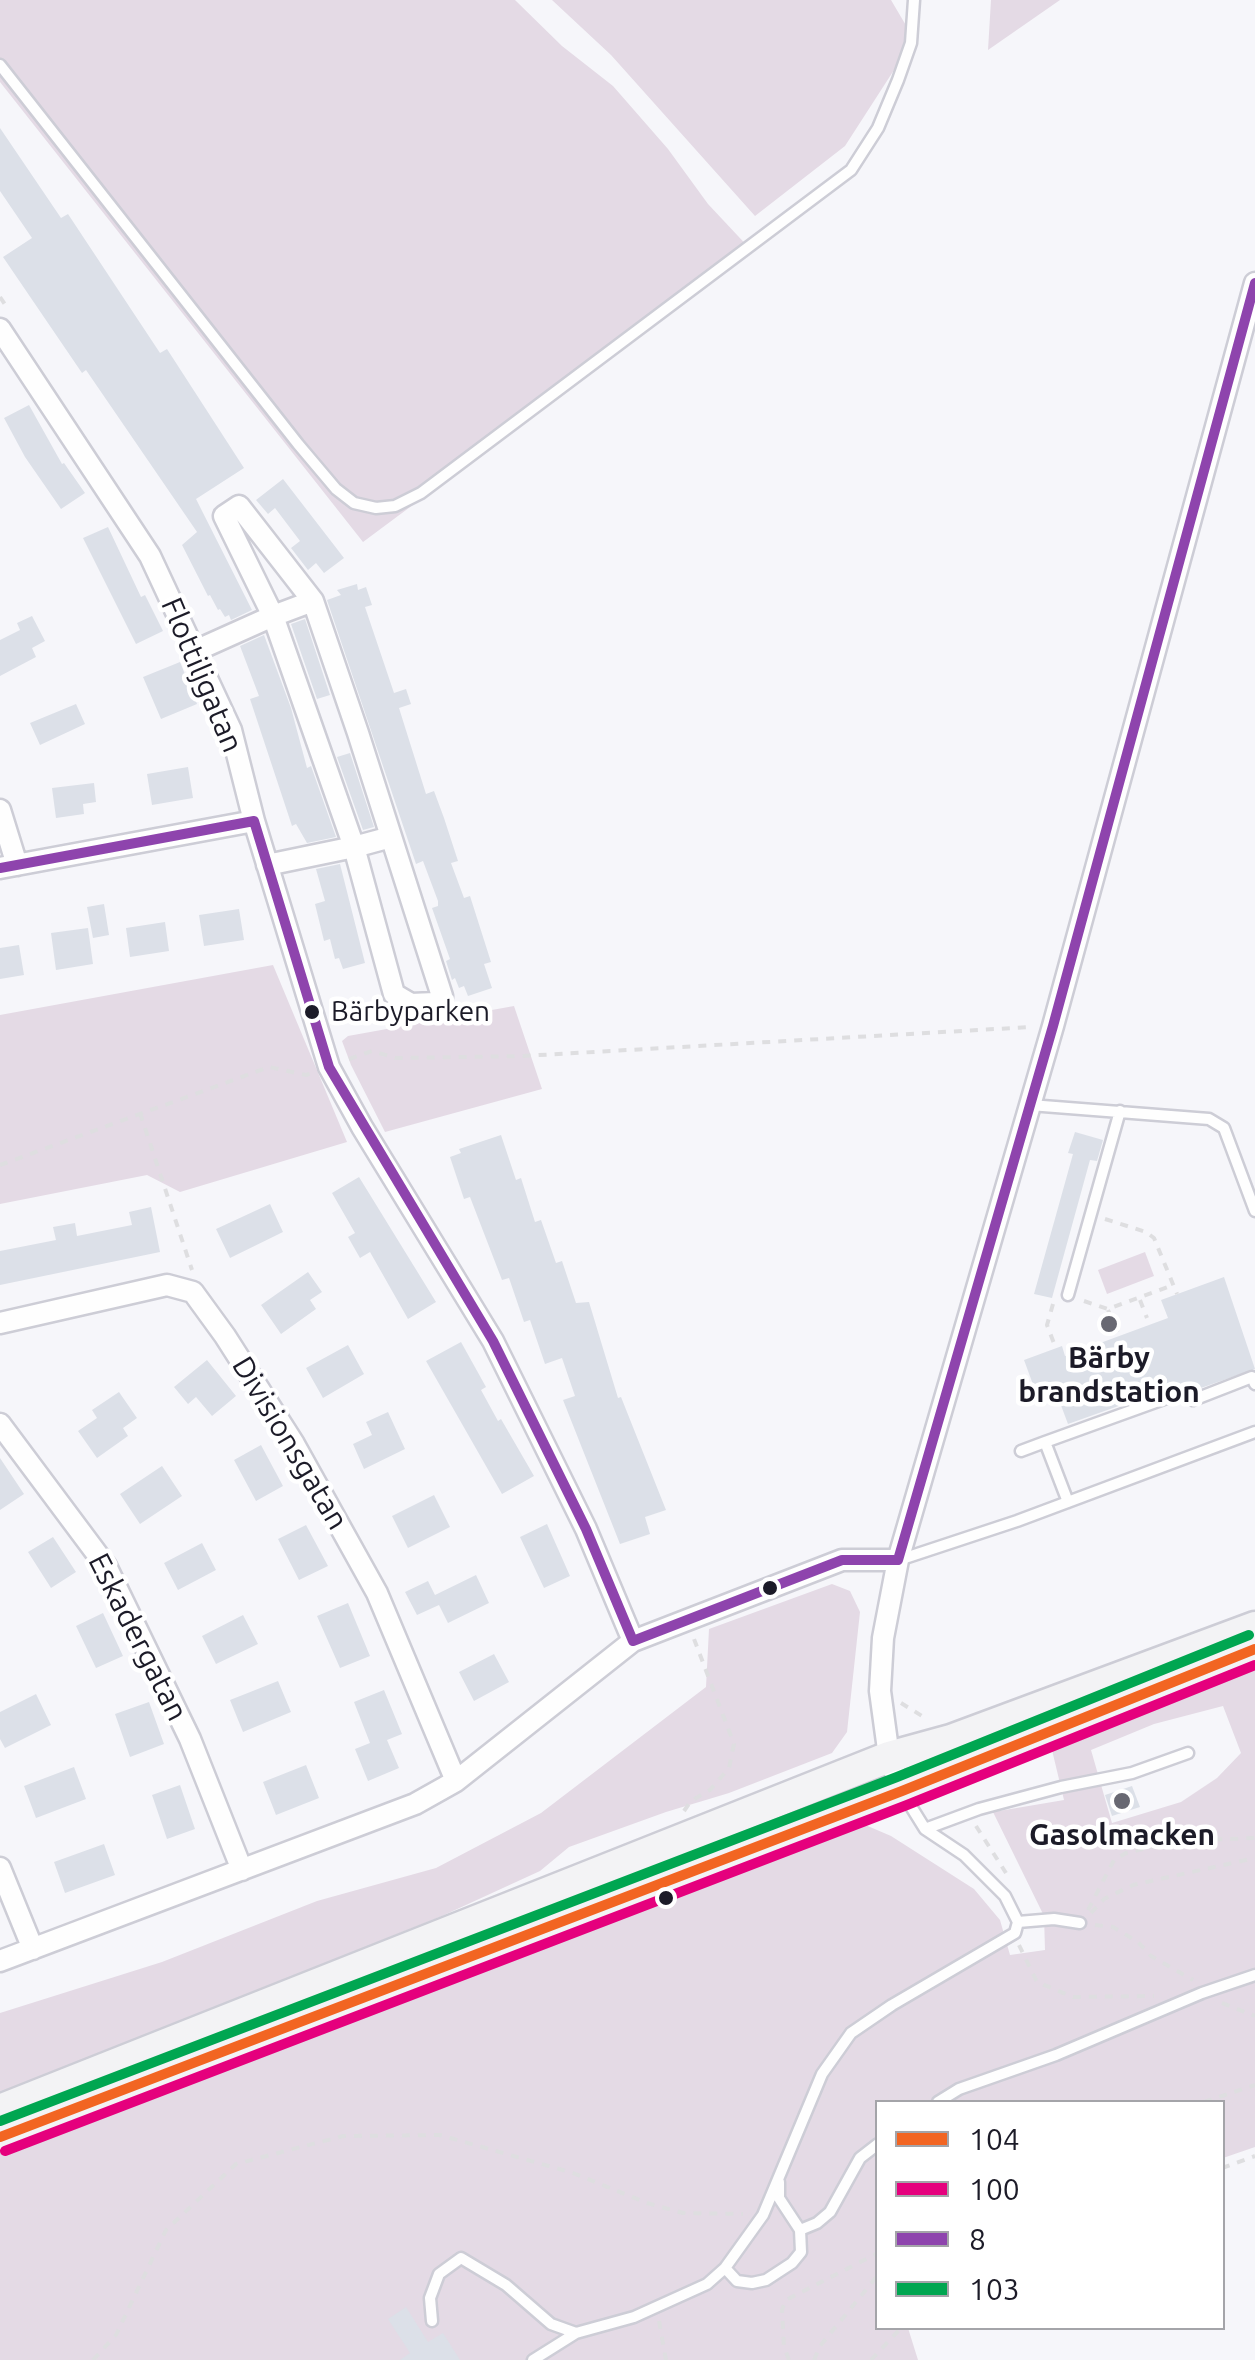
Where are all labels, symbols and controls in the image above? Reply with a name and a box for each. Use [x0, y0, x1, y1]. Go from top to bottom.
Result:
street label: Flottiljgatan [153, 592, 251, 758]
place label: Bärbyparken [331, 995, 490, 1029]
marker: Bärbyparken [302, 1002, 322, 1022]
marker: Bärby brandstation [1098, 1313, 1120, 1335]
place label: Bärby brandstation [1018, 1340, 1200, 1410]
street label: Divisionsgatan [224, 1350, 356, 1536]
street label: Eskadergatan [80, 1547, 196, 1727]
unlabelled marker [760, 1578, 780, 1598]
marker: Gasolmacken [1111, 1790, 1133, 1812]
place label: Gasolmacken [1029, 1817, 1215, 1853]
unlabelled marker [656, 1888, 676, 1908]
legend [875, 2100, 1225, 2330]
text: 104 [969, 2122, 1020, 2156]
text: 100 [969, 2172, 1020, 2206]
text: 8 [969, 2222, 986, 2256]
text: 103 [969, 2272, 1020, 2306]

